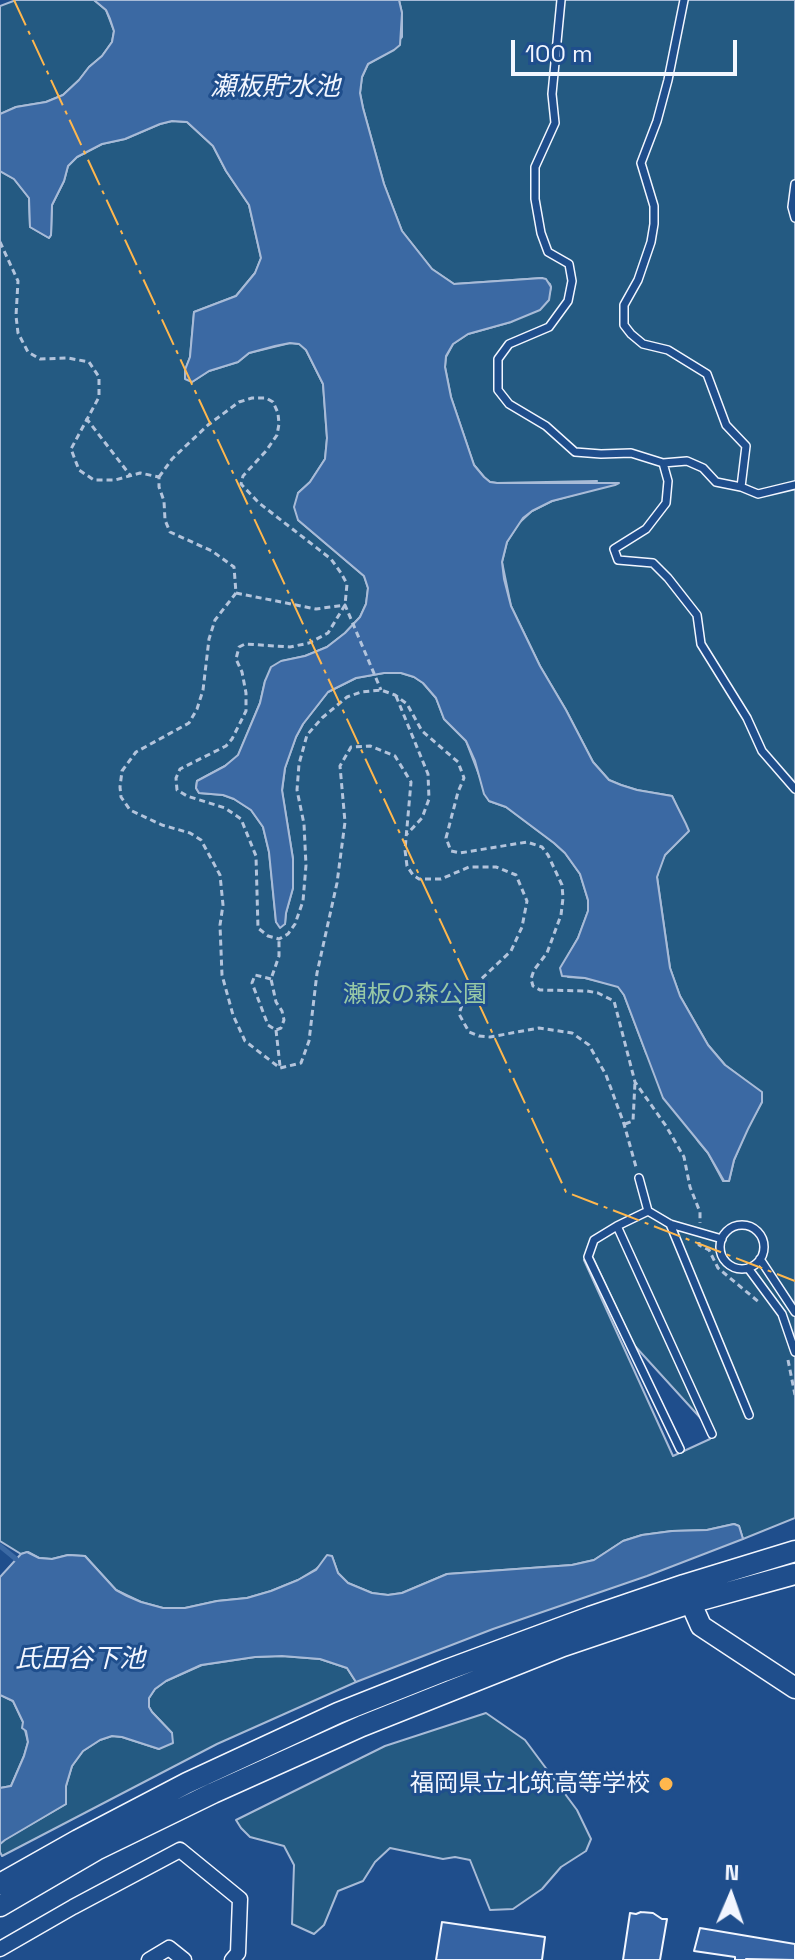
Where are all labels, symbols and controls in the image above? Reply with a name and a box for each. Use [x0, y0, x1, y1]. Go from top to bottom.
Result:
scale bar [515, 24, 741, 74]
text: 100 m [525, 38, 593, 69]
water label: 瀬板貯水池 [210, 72, 340, 104]
park label: 瀬板の森公園 [343, 981, 487, 1009]
water label: 氏田谷下池 [15, 1644, 145, 1676]
place label: 福岡県立北筑高等学校 [410, 1770, 650, 1798]
marker: 福岡県立北筑高等学校 [657, 1775, 675, 1793]
north arrow [691, 1856, 771, 1936]
text: N [724, 1858, 740, 1886]

